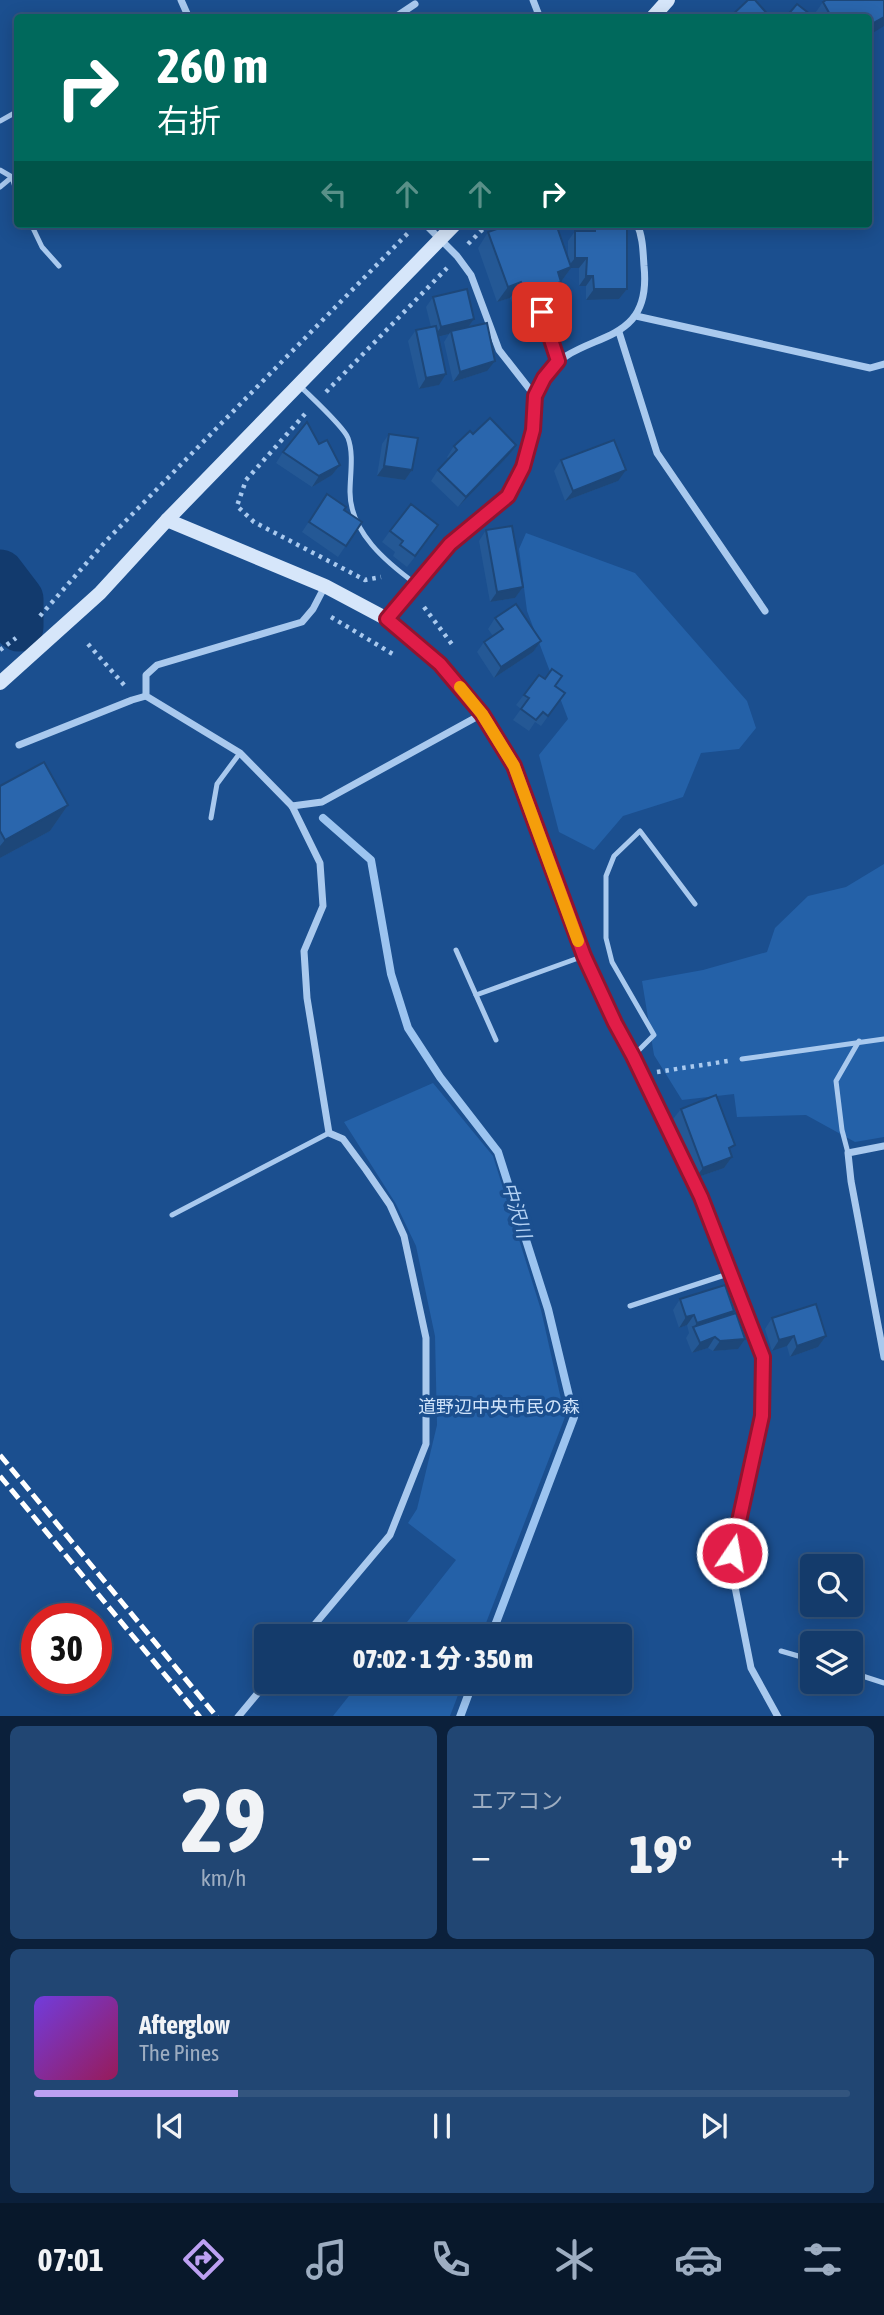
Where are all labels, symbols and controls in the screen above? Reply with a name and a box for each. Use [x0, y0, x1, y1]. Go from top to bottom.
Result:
text: 260 m [157, 37, 268, 93]
icon: right [42, 42, 133, 133]
text: 右折 [157, 102, 221, 139]
icon: left [315, 175, 353, 213]
icon: ahead [388, 175, 426, 213]
icon: ahead [461, 175, 499, 213]
icon: right [534, 175, 572, 213]
pin [512, 282, 572, 342]
icon: arrive [523, 293, 561, 331]
water label: 中沢川 [498, 1180, 536, 1242]
park label: 道野辺中央市民の森 [418, 1396, 580, 1417]
position arrow [695, 1516, 769, 1590]
map controls [800, 1554, 863, 1694]
button: search [800, 1554, 863, 1617]
speed limit sign: 30 [21, 1603, 112, 1694]
button: layers [800, 1631, 863, 1694]
text: 07:02 · 1 分 · 350 m [353, 1644, 533, 1674]
text: 29 [181, 1767, 266, 1871]
text: エアコン [471, 1788, 563, 1814]
text: 19° [629, 1824, 692, 1884]
text: − [471, 1833, 491, 1876]
text: + [830, 1833, 850, 1876]
text: km/h [201, 1865, 246, 1891]
text: Afterglow [139, 2010, 230, 2040]
text: The Pines [139, 2040, 219, 2066]
icon: previous [151, 2107, 189, 2145]
icon: pause [423, 2107, 461, 2145]
icon: next [695, 2107, 733, 2145]
icon: directions [179, 2235, 228, 2284]
icon: music [302, 2235, 351, 2284]
icon: phone [426, 2235, 475, 2284]
icon: climate [550, 2235, 599, 2284]
icon: car [674, 2235, 723, 2284]
icon: filters [798, 2235, 847, 2284]
text: 07:01 [37, 2241, 104, 2278]

